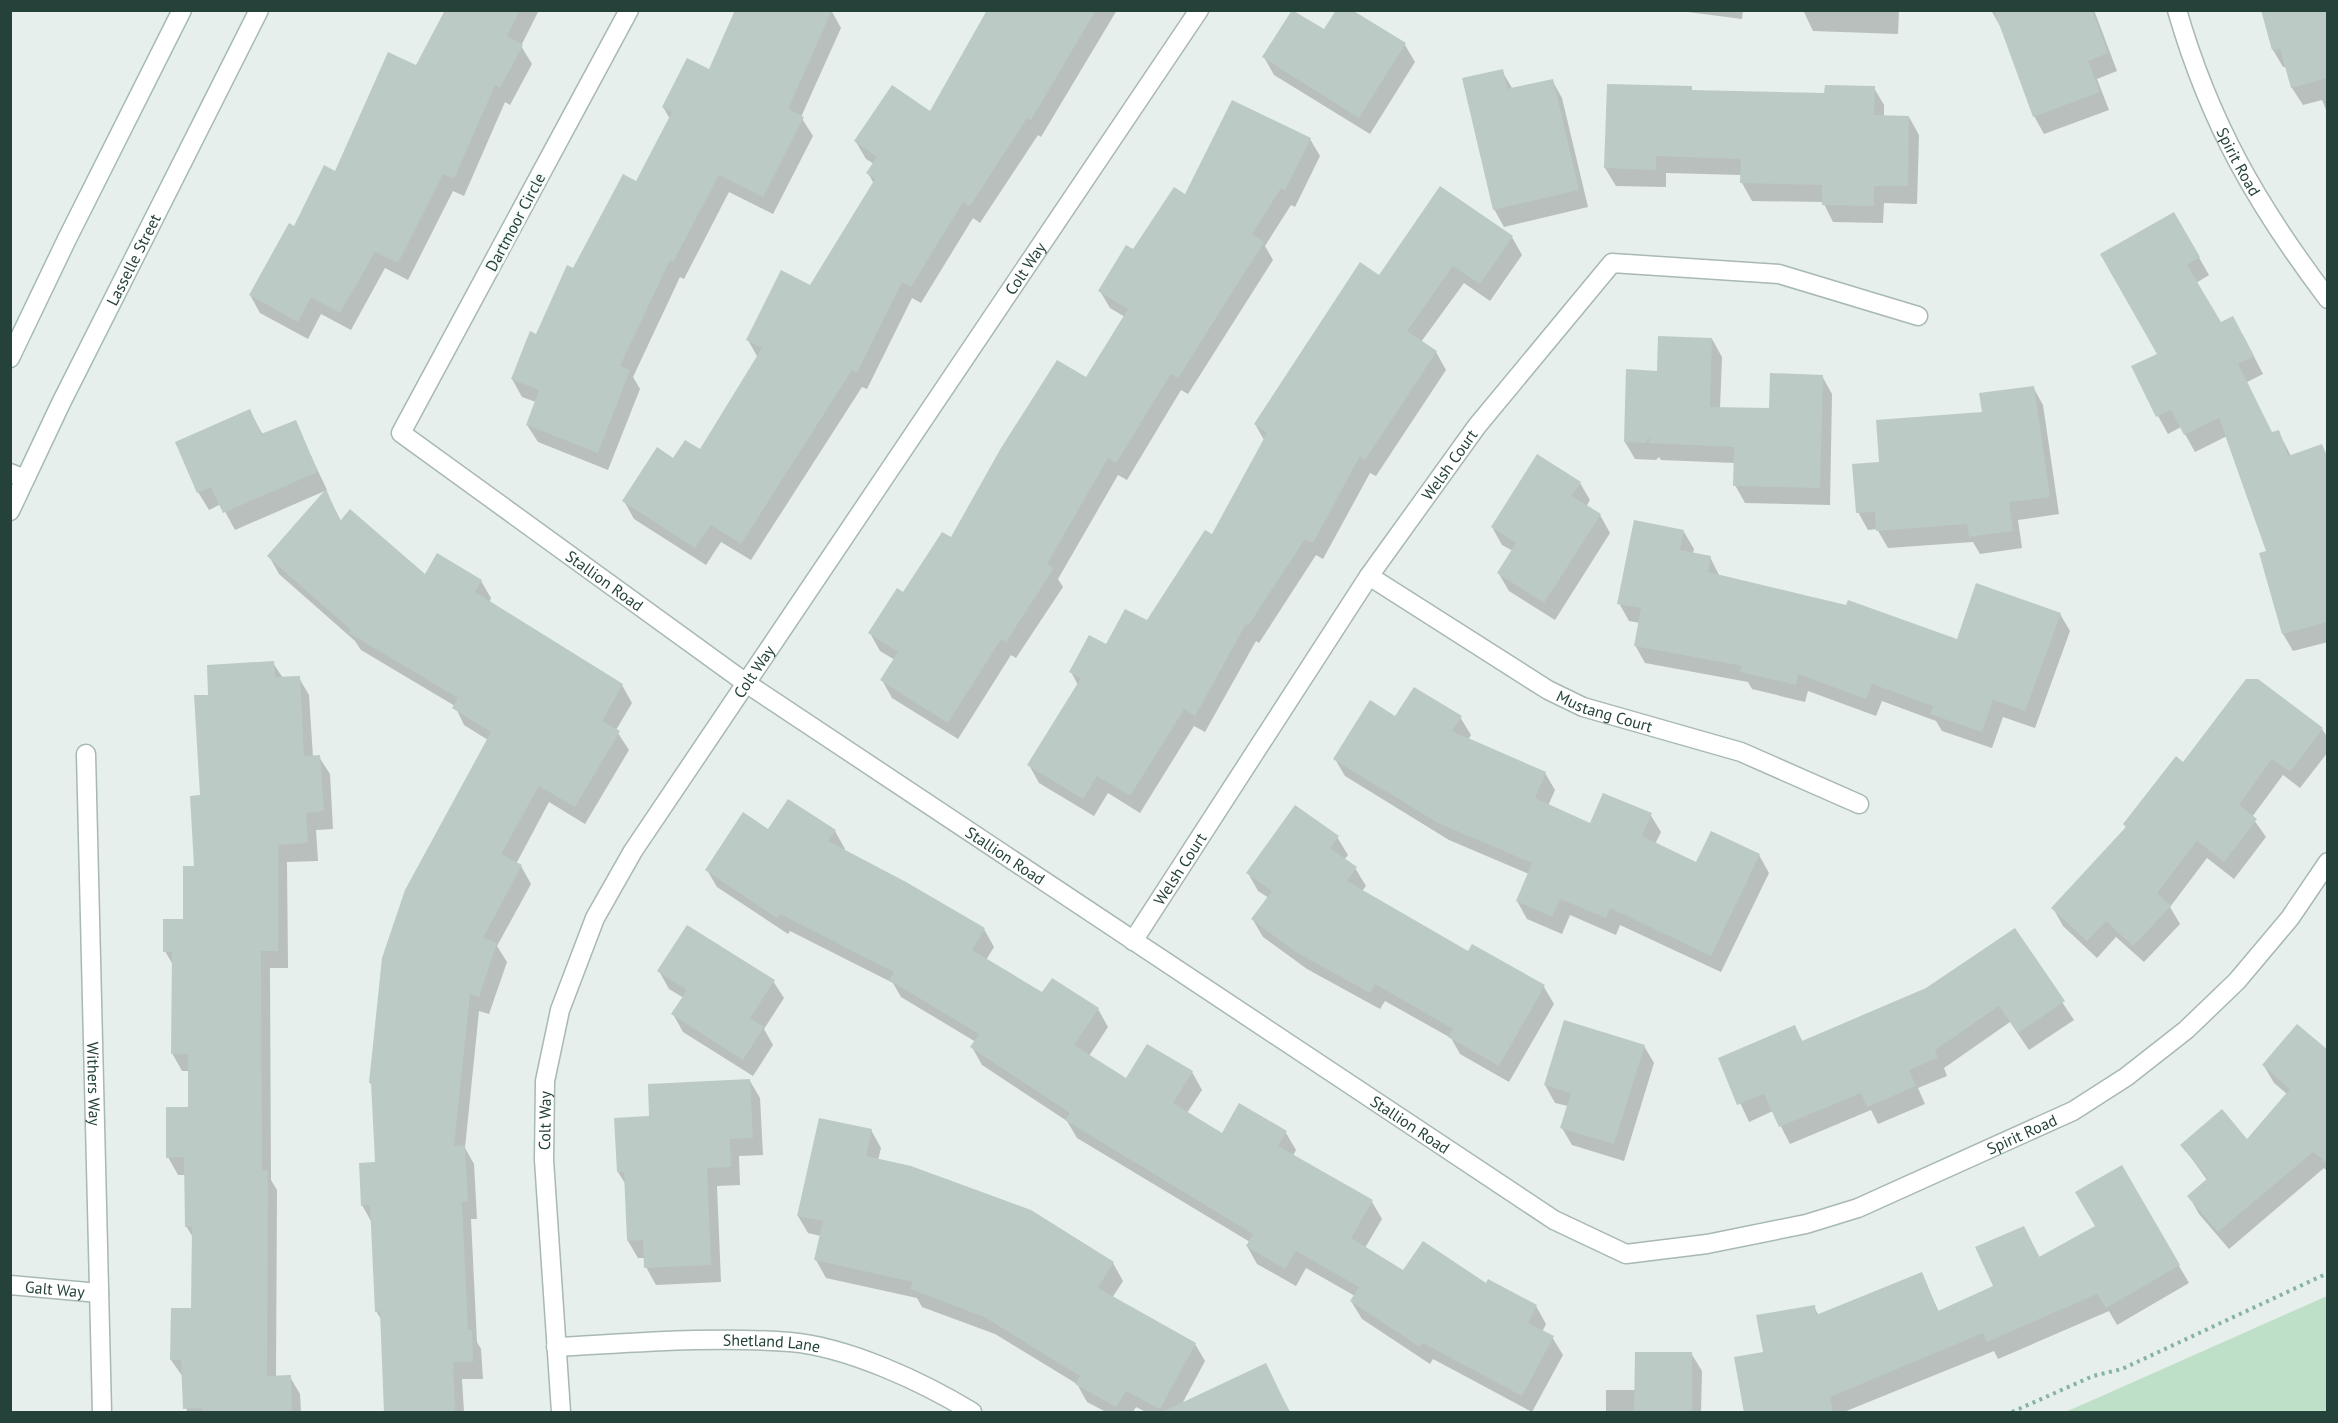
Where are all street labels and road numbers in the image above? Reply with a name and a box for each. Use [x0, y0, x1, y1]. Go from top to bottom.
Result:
street label: Spirit Road [2212, 124, 2265, 199]
street label: Dartmoor Circle [481, 169, 549, 275]
street label: Lasselle Street [102, 210, 165, 309]
street label: Colt Way [1000, 238, 1050, 298]
street label: Welsh Court [1417, 425, 1482, 504]
street label: Stallion Road [562, 546, 647, 615]
street label: Colt Way [729, 641, 779, 702]
street label: Mustang Court [1553, 686, 1655, 736]
street label: Stallion Road [962, 822, 1049, 889]
street label: Welsh Court [1149, 828, 1211, 909]
street label: Withers Way [83, 1042, 105, 1127]
street label: Colt Way [534, 1090, 555, 1150]
street label: Stallion Road [1367, 1091, 1454, 1158]
street label: Spirit Road [1983, 1110, 2060, 1159]
street label: Galt Way [24, 1276, 86, 1302]
street label: Shetland Lane [723, 1330, 822, 1357]

